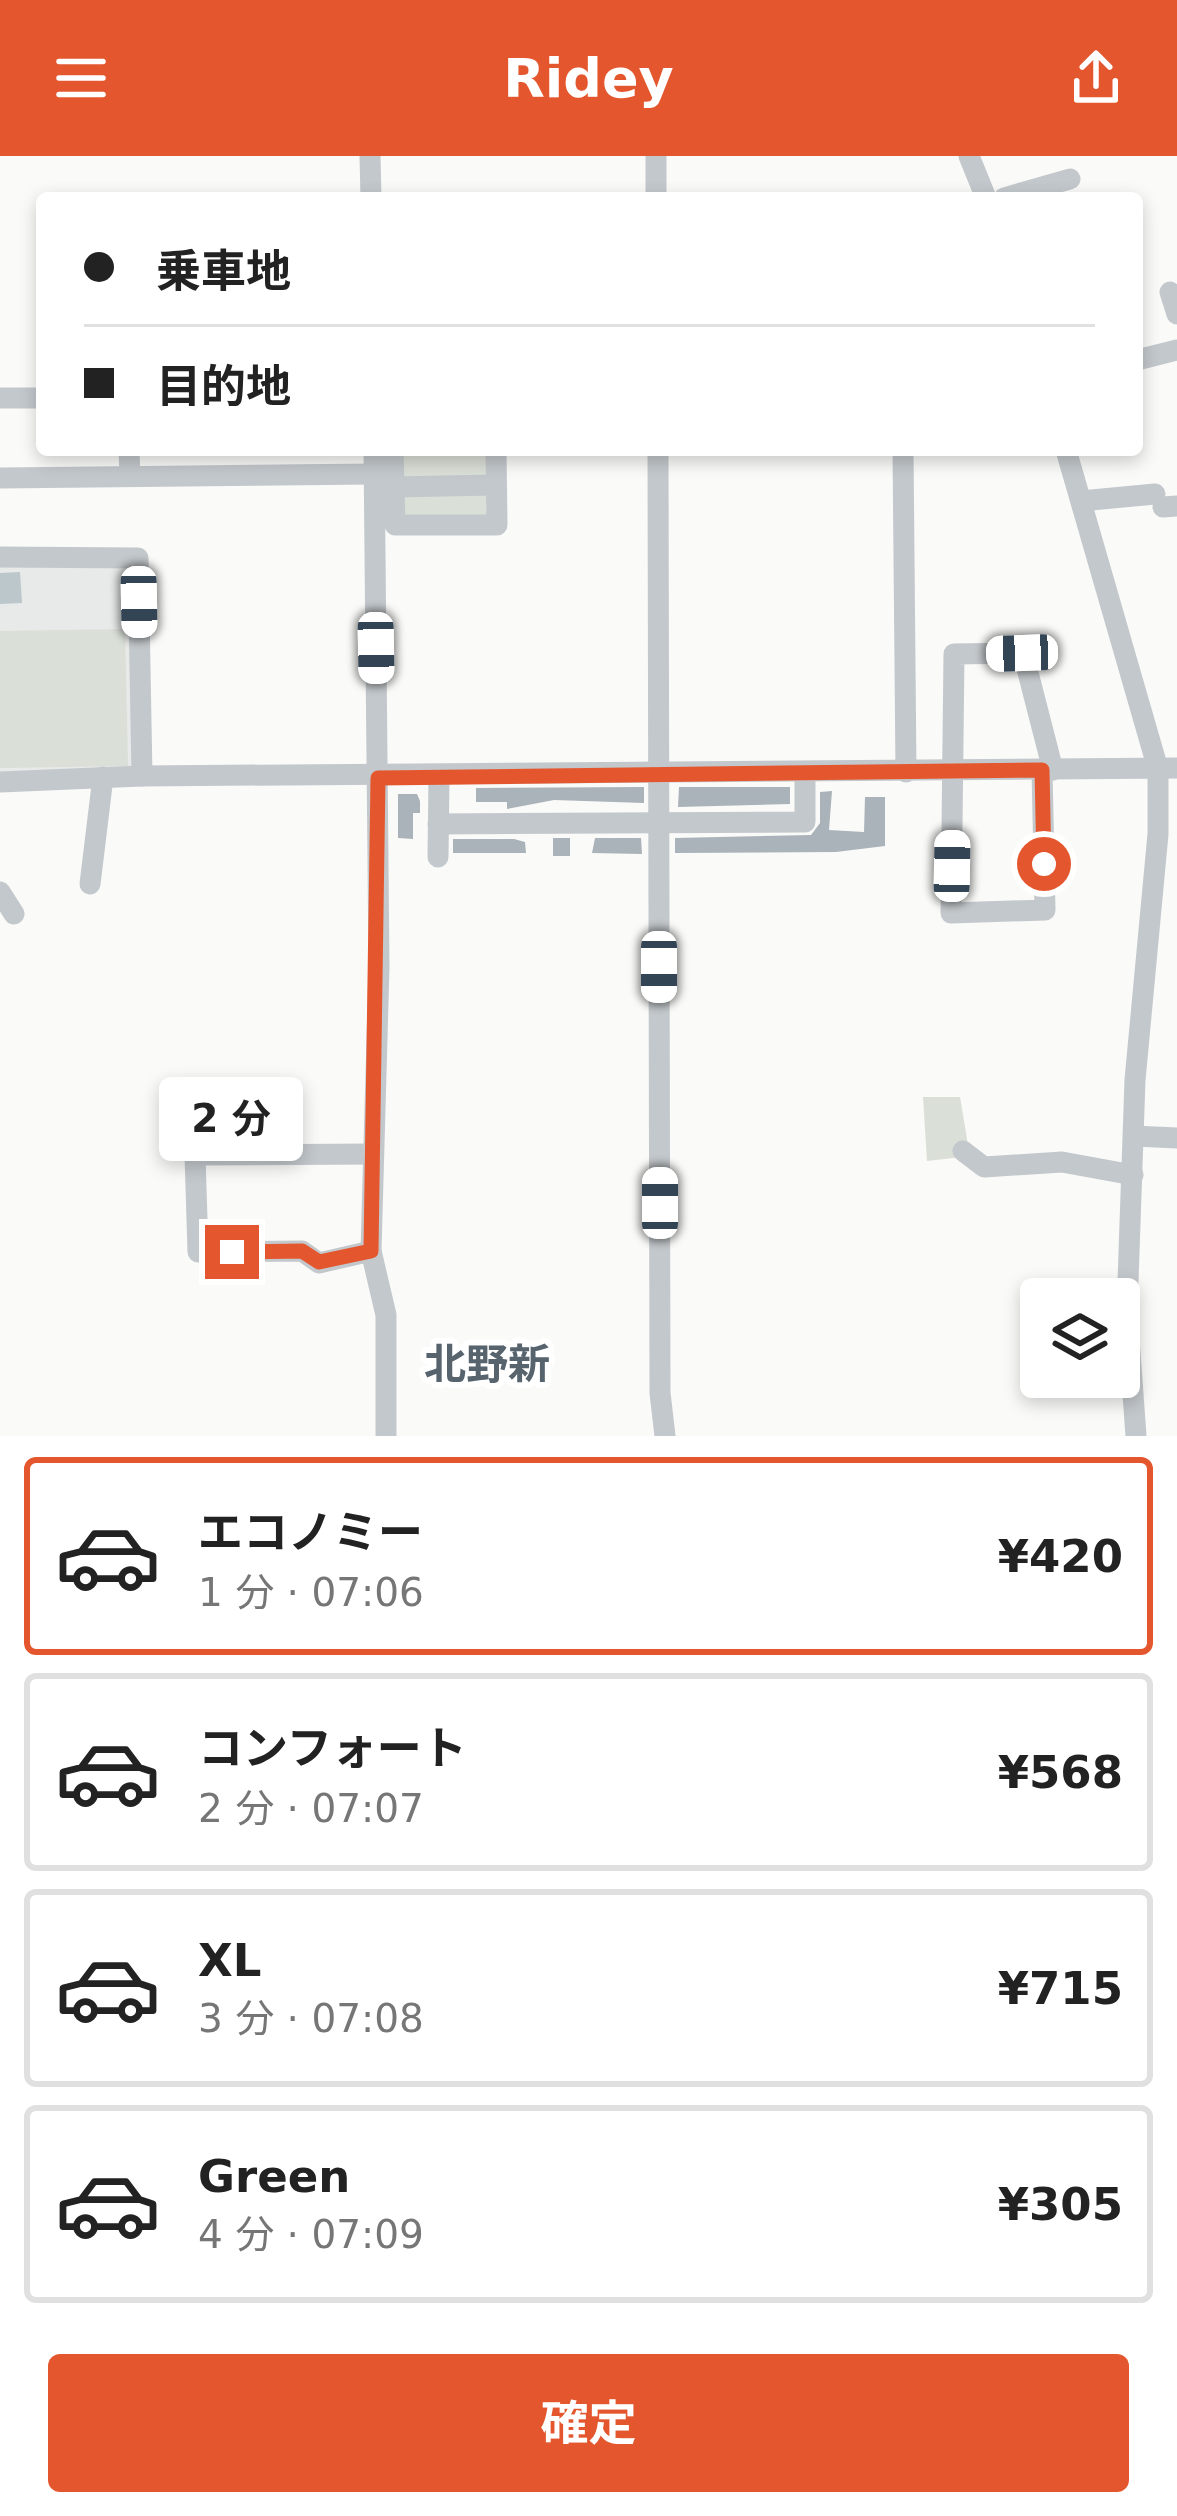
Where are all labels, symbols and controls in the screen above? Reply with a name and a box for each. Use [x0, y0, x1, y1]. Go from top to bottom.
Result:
icon: menu [48, 45, 114, 111]
icon: share [1063, 45, 1129, 111]
text: Ridey [503, 47, 674, 110]
text: 乗車地 [156, 245, 291, 298]
text: 目的地 [156, 360, 291, 413]
car [120, 566, 158, 638]
car [357, 612, 395, 684]
car [985, 634, 1059, 672]
car [933, 830, 971, 902]
route start [1017, 837, 1071, 891]
car [641, 931, 677, 1003]
callout: 2 分 [160, 1078, 304, 1162]
text: 2 分 [191, 1096, 271, 1141]
car [642, 1167, 678, 1239]
route end [205, 1225, 259, 1279]
map controls [1020, 1278, 1140, 1398]
button: layers [1020, 1278, 1140, 1398]
district label: 北野新 [424, 1340, 550, 1389]
icon: car [54, 1502, 162, 1610]
text: エコノミー [198, 1506, 423, 1559]
text: ¥420 [998, 1530, 1123, 1583]
text: 1 分 · 07:06 [198, 1570, 424, 1615]
icon: car [54, 1718, 162, 1826]
text: コンフォート [198, 1722, 467, 1775]
text: ¥568 [998, 1746, 1123, 1799]
text: 2 分 · 07:07 [198, 1786, 424, 1831]
icon: car [54, 1934, 162, 2042]
text: XL [198, 1934, 261, 1987]
text: ¥715 [998, 1962, 1123, 2015]
text: 3 分 · 07:08 [198, 1996, 424, 2041]
icon: car [54, 2150, 162, 2258]
text: Green [198, 2150, 350, 2203]
text: ¥305 [998, 2178, 1123, 2231]
text: 4 分 · 07:09 [198, 2212, 424, 2257]
button: 確定 [48, 2354, 1129, 2492]

